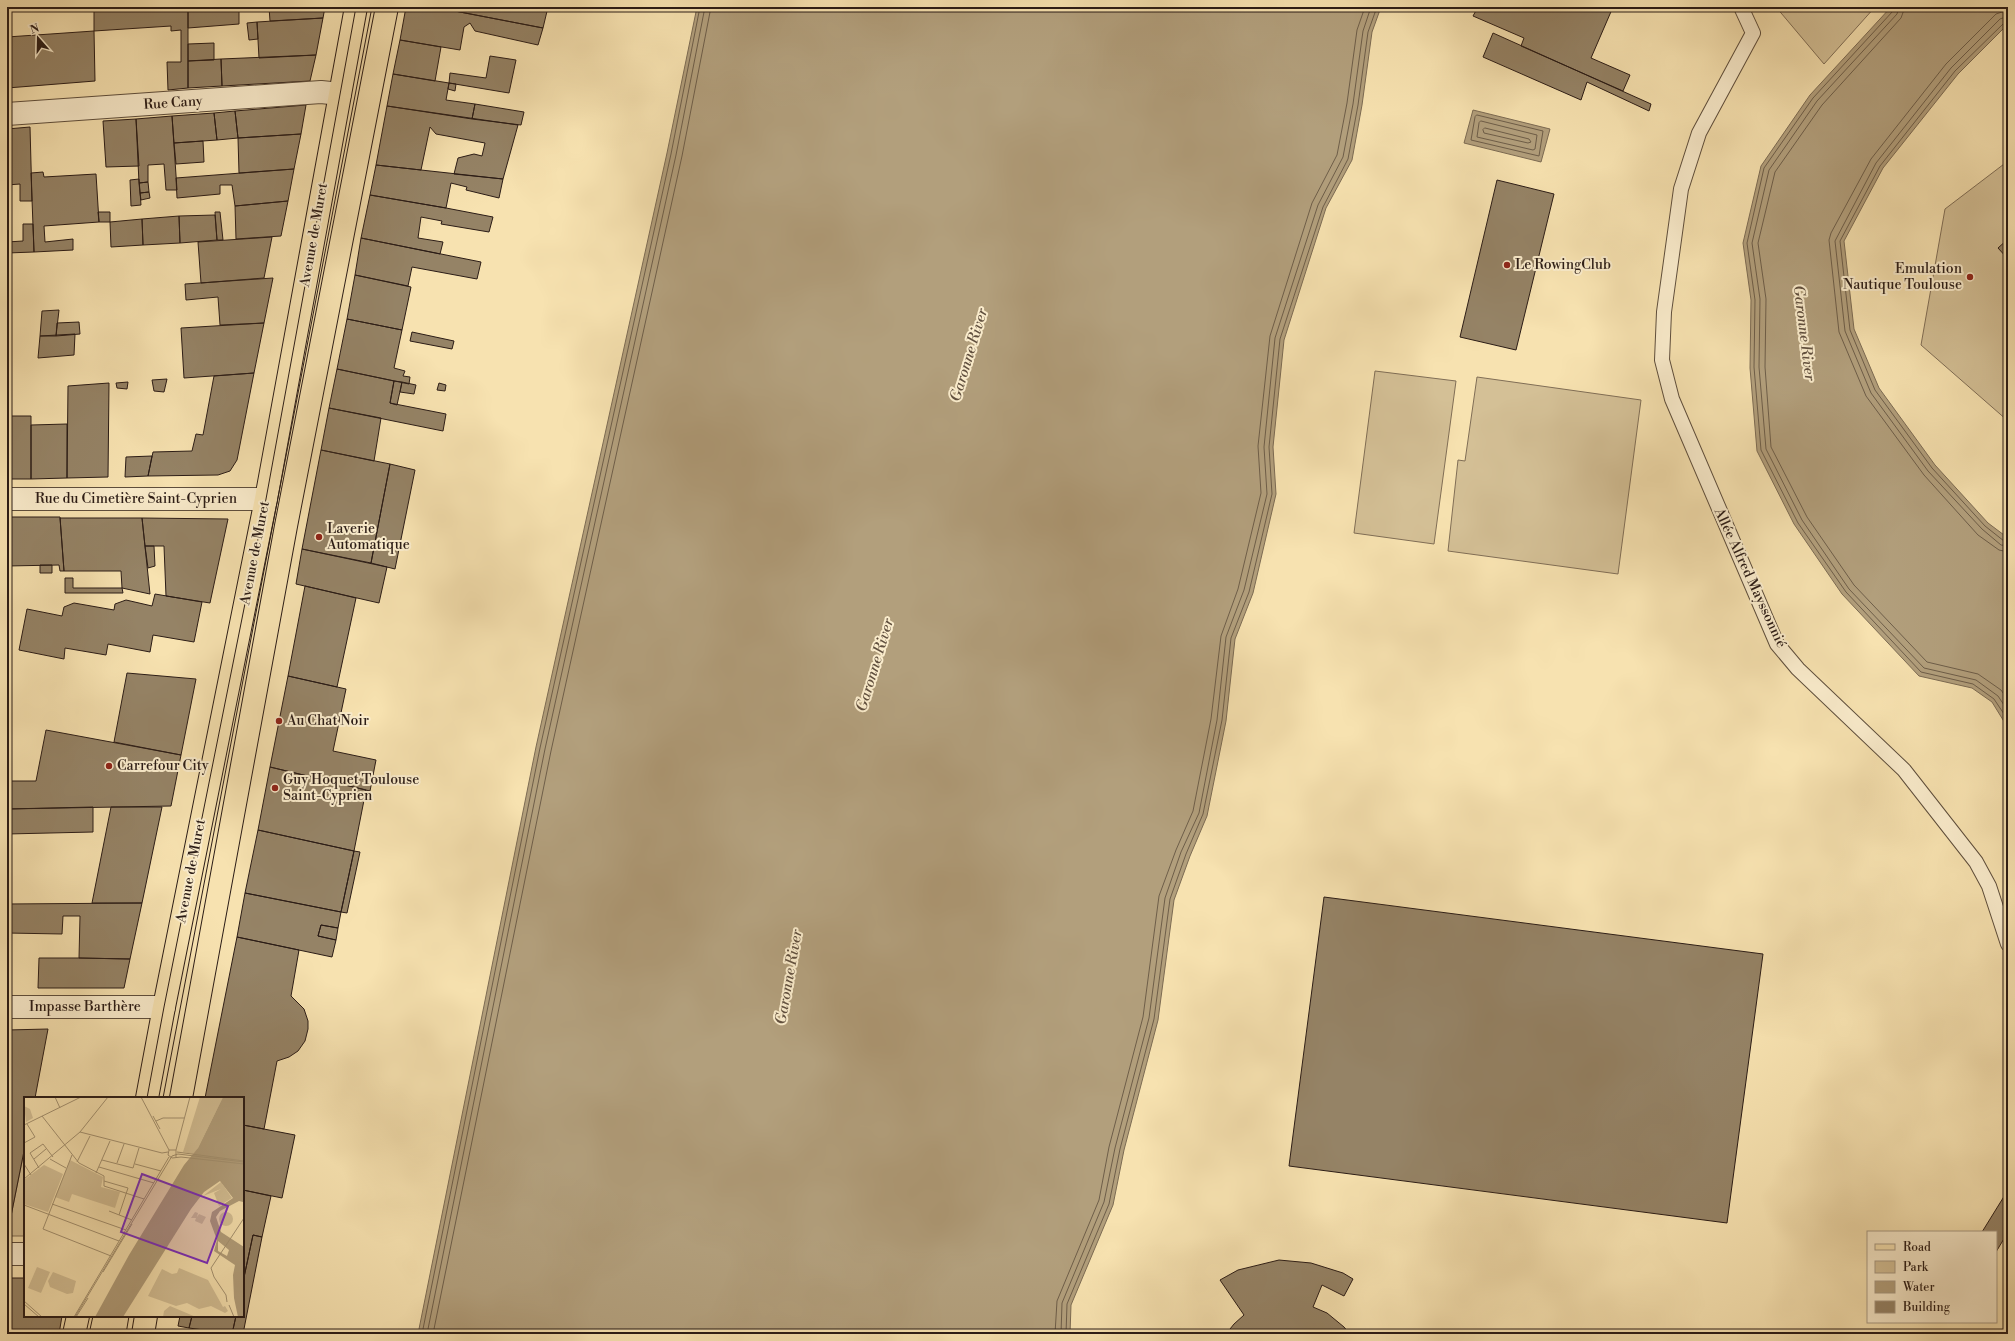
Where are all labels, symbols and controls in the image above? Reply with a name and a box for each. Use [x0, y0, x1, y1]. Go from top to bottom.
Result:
north arrow [18, 18, 58, 58]
text: N [28, 21, 42, 38]
street label: Rue Cany [143, 92, 203, 114]
street label: Avenue de Muret [296, 182, 332, 289]
place label: Le RowingClub [1515, 256, 1611, 274]
marker: Le RowingClub [1502, 260, 1512, 270]
place label: Emulation Nautique Toulouse [1843, 260, 1963, 294]
marker: Emulation Nautique Toulouse [1965, 272, 1975, 282]
water label: Garonne River [1789, 284, 1819, 383]
water label: Garonne River [946, 306, 992, 404]
street label: Rue du Cimetière Saint-Cyprien [35, 490, 238, 508]
street label: Avenue de Muret [236, 500, 274, 607]
street label: Allée Alfred Mayssonnié [1709, 504, 1790, 651]
place label: Laverie Automatique [326, 520, 410, 554]
marker: Laverie Automatique [314, 532, 324, 542]
water label: Garonne River [852, 616, 898, 714]
place label: Au Chat Noir [286, 712, 369, 730]
marker: Au Chat Noir [274, 716, 284, 726]
place label: Carrefour City [117, 757, 209, 775]
marker: Carrefour City [104, 761, 114, 771]
place label: Guy Hoquet Toulouse Saint-Cyprien [283, 771, 419, 805]
marker: Guy Hoquet Toulouse Saint-Cyprien [270, 783, 280, 793]
street label: Avenue de Muret [172, 818, 210, 925]
water label: Garonne River [771, 927, 807, 1026]
street label: Impasse Barthère [29, 998, 141, 1016]
inset map [24, 1097, 244, 1317]
legend [1867, 1231, 1997, 1323]
text: Road [1903, 1240, 1931, 1255]
text: Park [1903, 1260, 1929, 1275]
text: Water [1902, 1280, 1935, 1295]
text: Building [1902, 1300, 1951, 1315]

